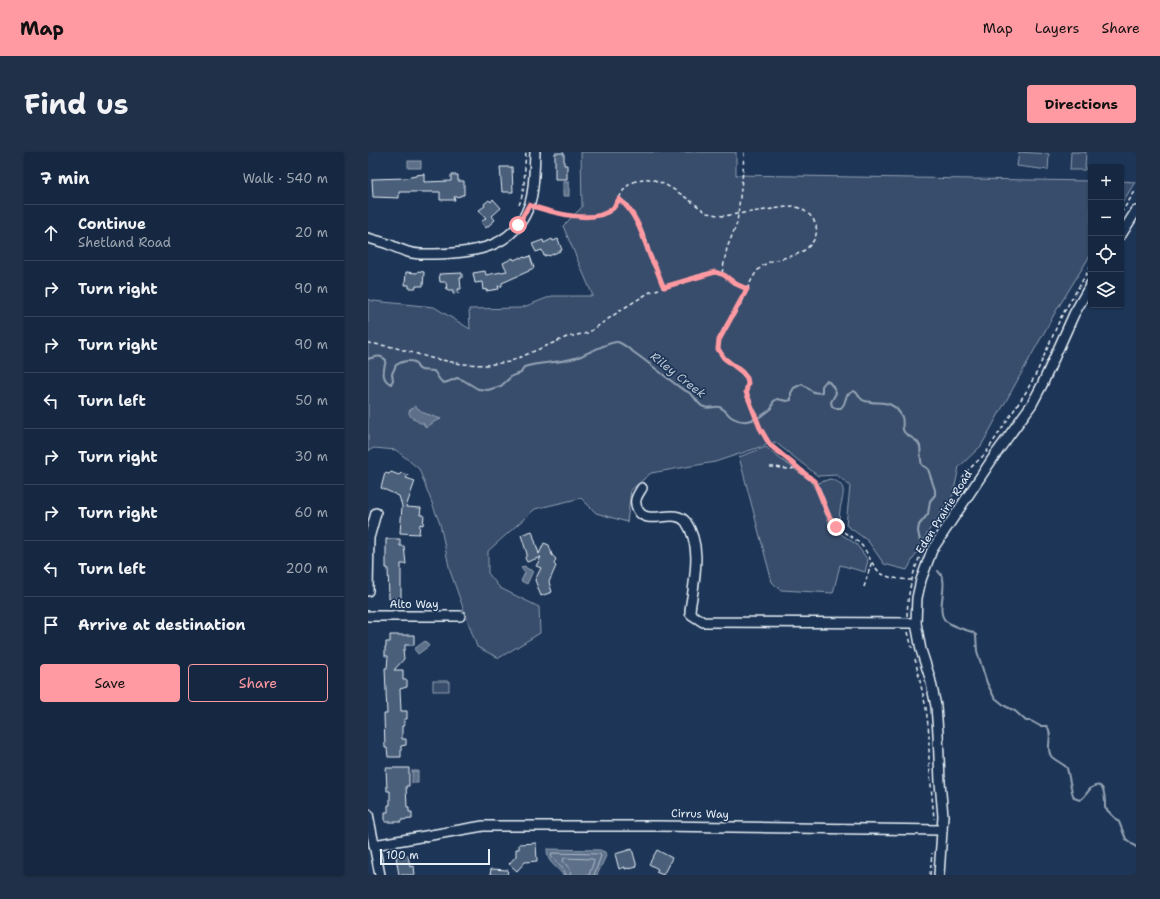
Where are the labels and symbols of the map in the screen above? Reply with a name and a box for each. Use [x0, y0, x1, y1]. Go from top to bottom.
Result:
route start [509, 216, 527, 234]
water label: Riley Creek [647, 348, 709, 402]
street label: Eden Prairie Road [912, 467, 976, 557]
route end [827, 518, 845, 536]
street label: Alto Way [389, 597, 439, 612]
street label: Cirrus Way [671, 806, 729, 822]
scale bar [380, 847, 490, 866]

